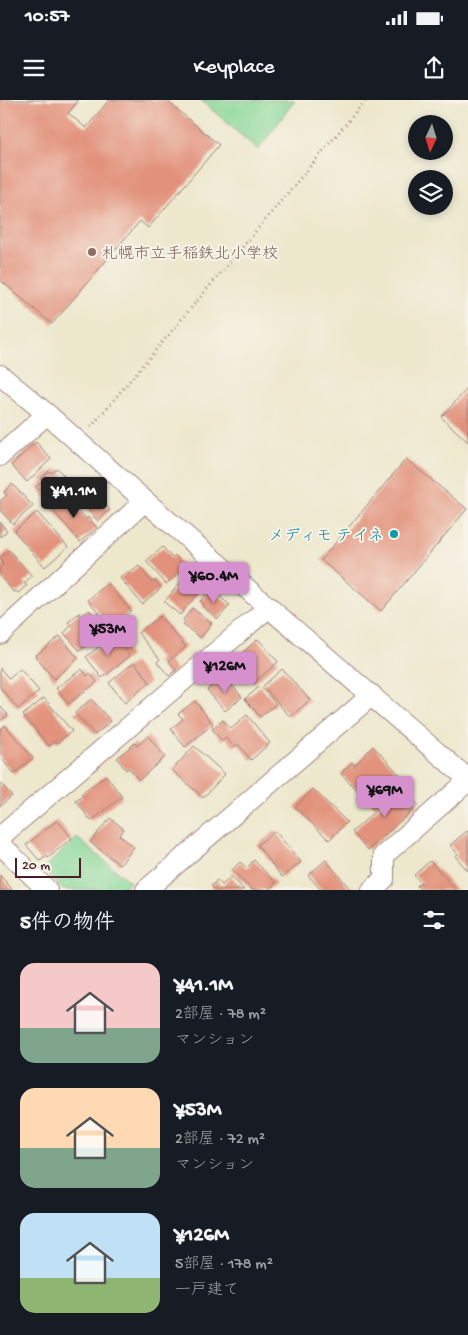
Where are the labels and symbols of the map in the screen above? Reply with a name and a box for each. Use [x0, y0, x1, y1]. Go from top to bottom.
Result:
north arrow [408, 115, 452, 160]
place label: 札幌市立手稲鉄北小学校 [102, 245, 278, 265]
marker: 札幌市立手稲鉄北小学校 [86, 246, 98, 258]
pin: ¥41.1M [33, 476, 115, 519]
place label: メディモ テイネ [268, 527, 384, 547]
marker: メディモ テイネ [388, 528, 400, 540]
pin: ¥60.4M [173, 562, 255, 604]
pin: ¥53M [78, 614, 138, 657]
pin: ¥126M [190, 652, 260, 694]
pin: ¥69M [355, 776, 415, 818]
scale bar [15, 855, 81, 878]

